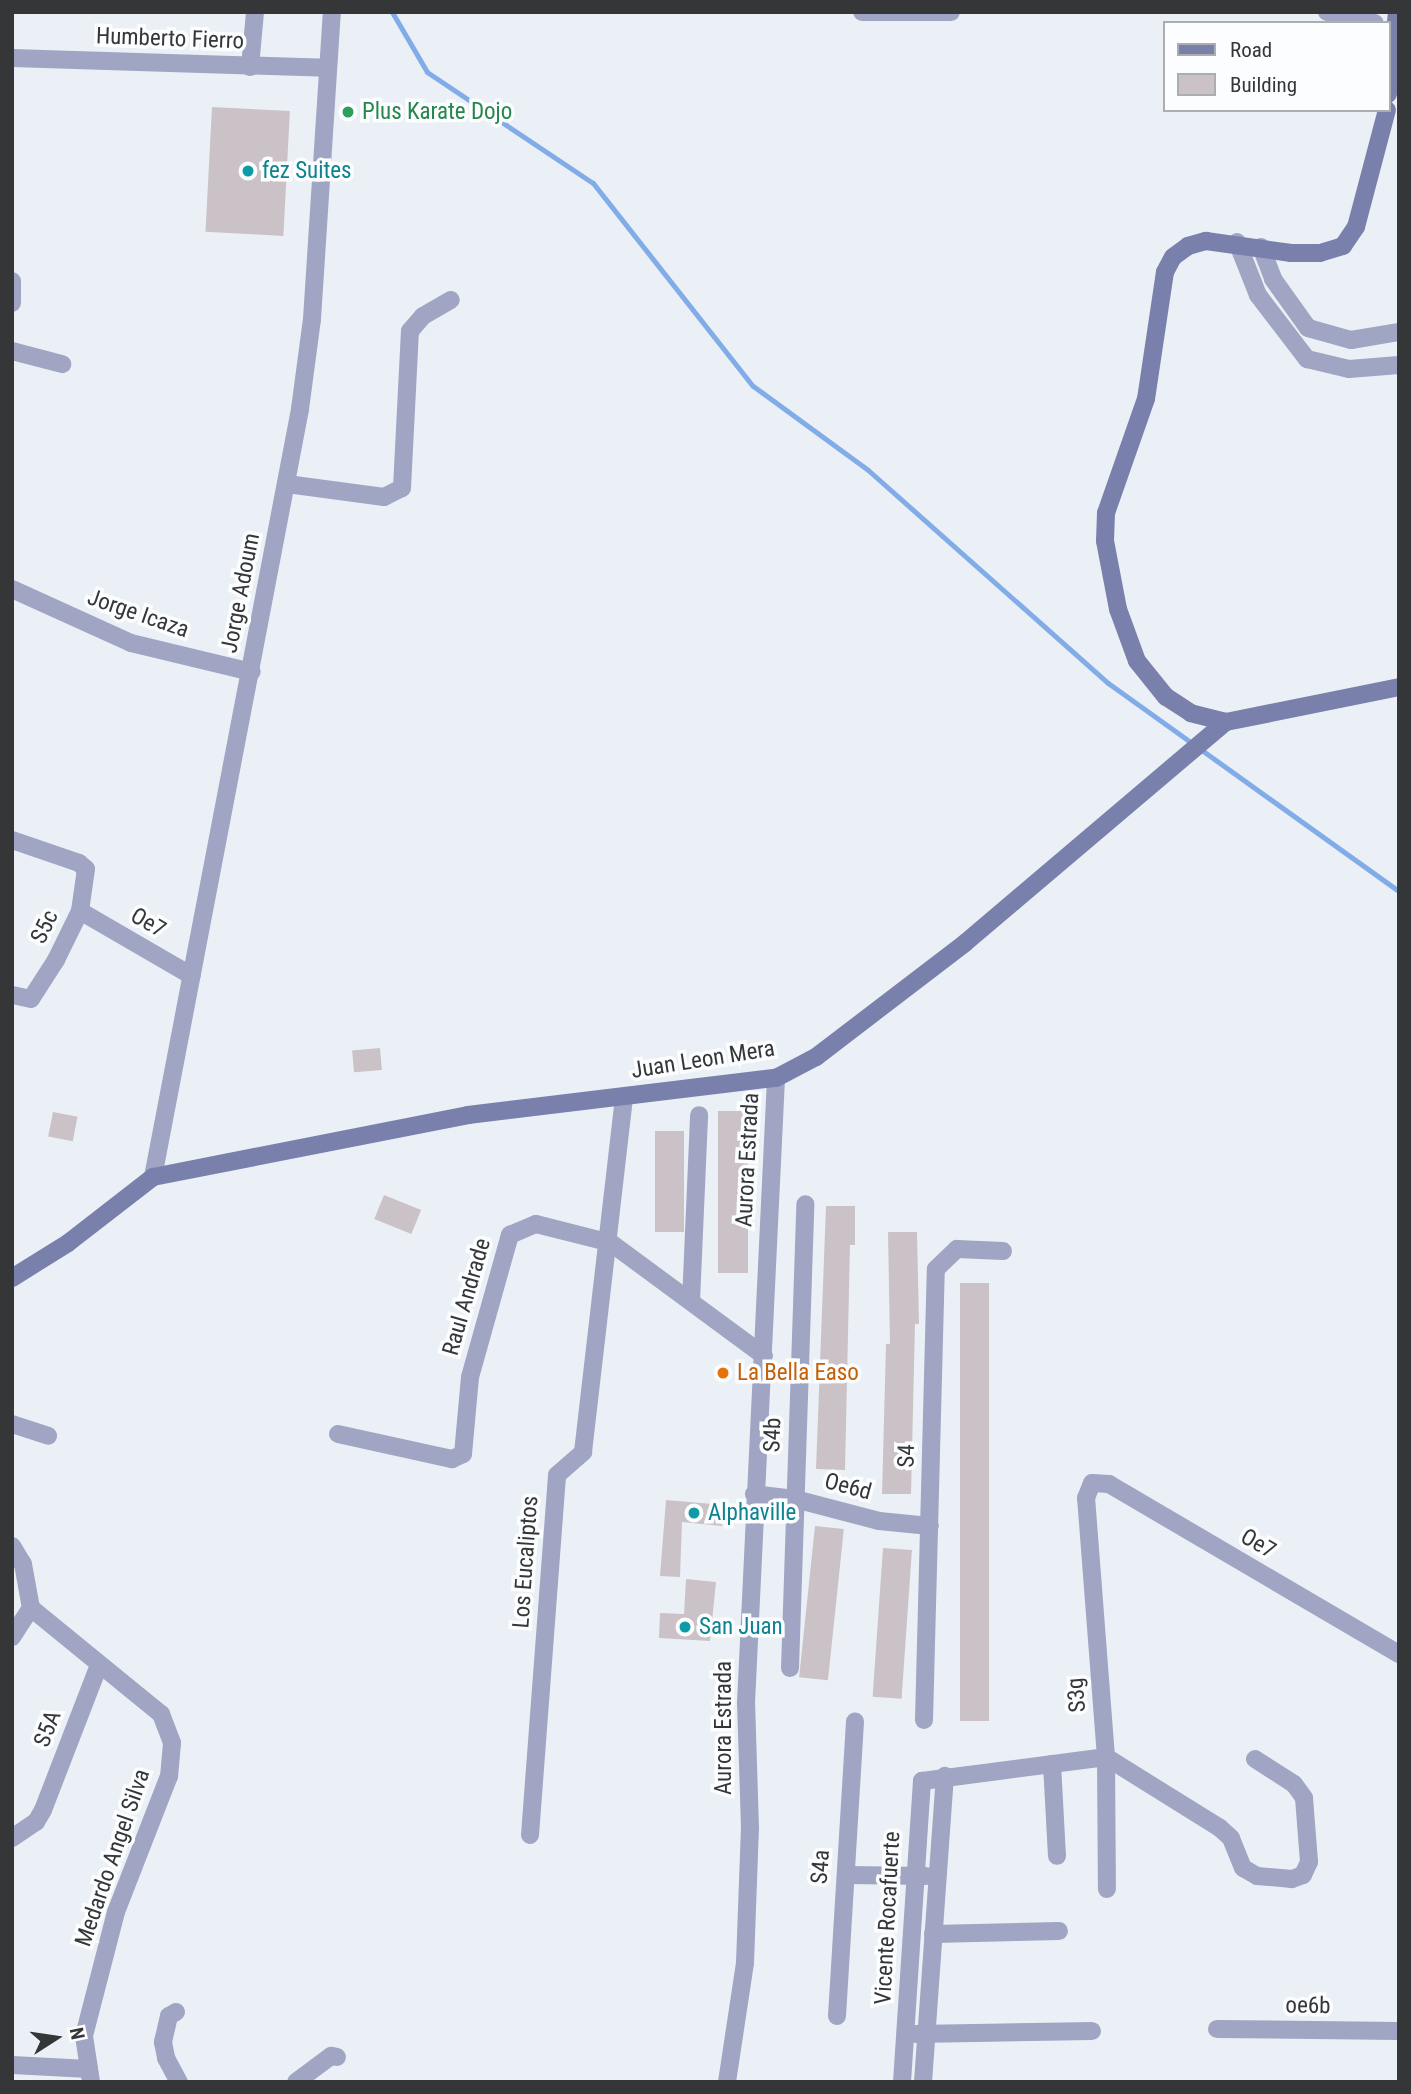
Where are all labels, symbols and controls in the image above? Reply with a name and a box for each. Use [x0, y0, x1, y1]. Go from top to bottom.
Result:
legend [1162, 21, 1390, 112]
street label: Humberto Fierro [95, 23, 245, 55]
text: Road [1230, 38, 1272, 62]
text: Building [1230, 73, 1297, 97]
place label: Plus Karate Dojo [362, 98, 512, 126]
marker: Plus Karate Dojo [340, 104, 356, 120]
place label: fez Suites [262, 157, 352, 185]
marker: fez Suites [240, 163, 256, 179]
street label: Jorge Adoum [216, 531, 266, 655]
street label: Jorge Icaza [84, 584, 192, 644]
street label: Oe7 [126, 902, 170, 944]
street label: S5c [25, 906, 65, 948]
street label: Juan Leon Mera [629, 1035, 777, 1085]
street label: Aurora Estrada [731, 1092, 765, 1228]
street label: Raul Andrade [437, 1235, 497, 1359]
place label: La Bella Easo [737, 1359, 859, 1387]
marker: La Bella Easo [715, 1365, 731, 1381]
street label: S4b [759, 1417, 787, 1453]
street label: S4 [893, 1444, 921, 1468]
street label: Oe6d [822, 1468, 874, 1506]
street label: Los Eucaliptos [508, 1495, 544, 1629]
place label: Alphaville [708, 1499, 796, 1527]
marker: Alphaville [686, 1505, 702, 1521]
street label: Oe7 [1236, 1523, 1280, 1565]
place label: San Juan [699, 1613, 783, 1641]
marker: San Juan [677, 1619, 693, 1635]
street label: Aurora Estrada [710, 1661, 738, 1795]
street label: S3g [1062, 1677, 1092, 1713]
street label: S5A [29, 1707, 67, 1751]
street label: Medardo Angel Silva [70, 1766, 156, 1950]
street label: Vicente Rocafuerte [870, 1831, 906, 2005]
street label: S4a [806, 1849, 836, 1885]
street label: oe6b [1285, 1992, 1331, 2020]
north arrow [21, 2003, 91, 2073]
text: N [65, 2025, 89, 2042]

